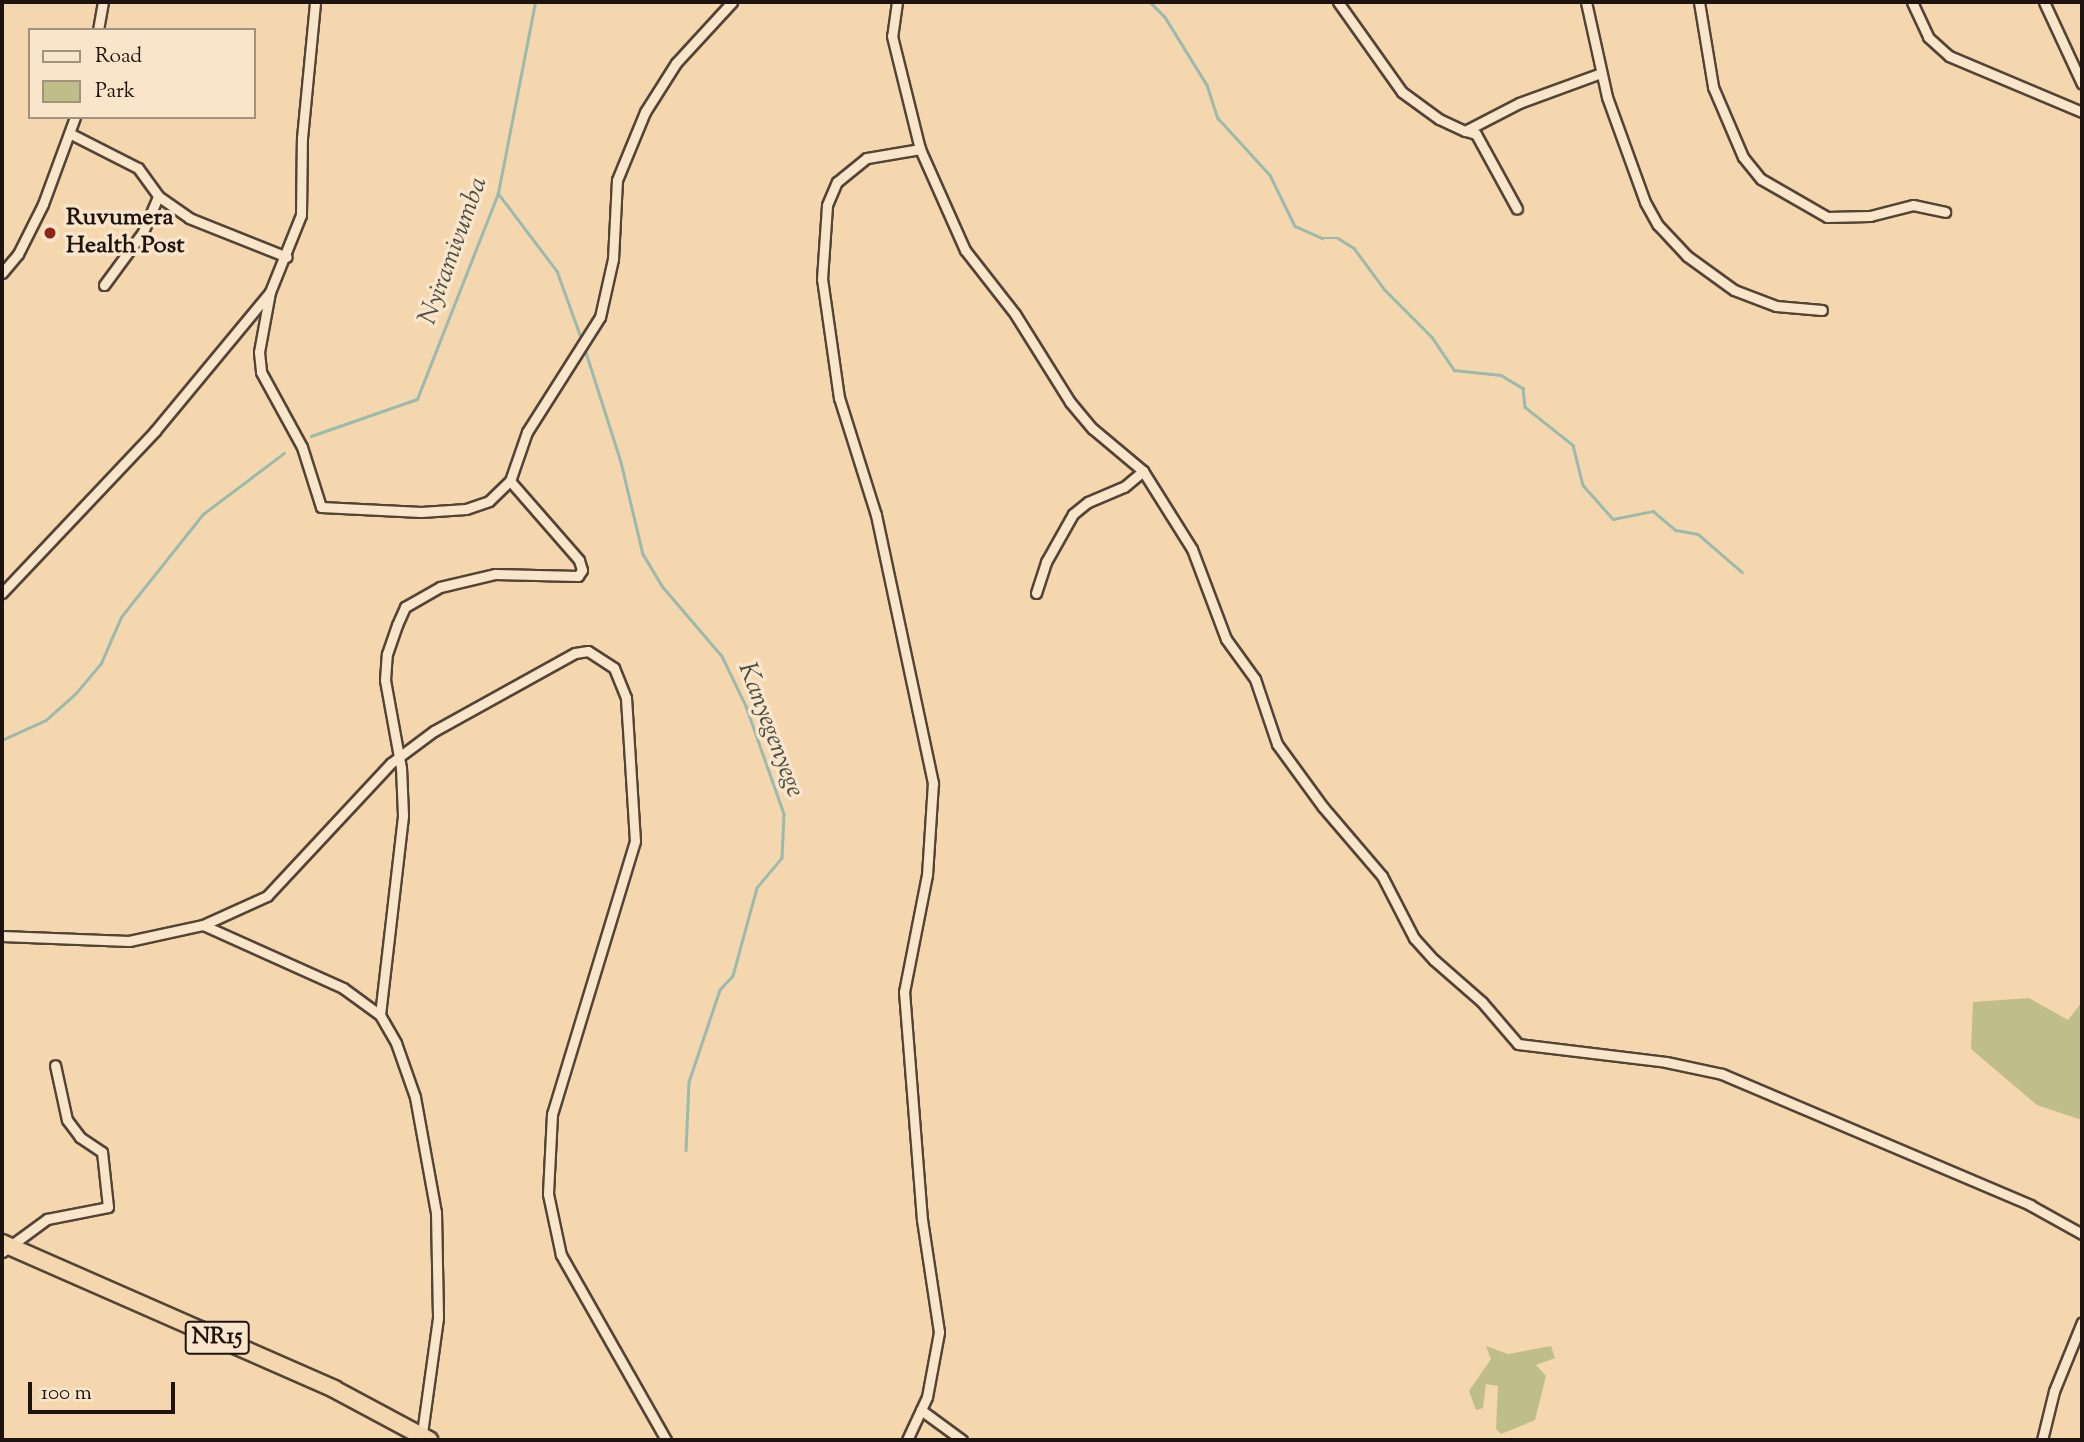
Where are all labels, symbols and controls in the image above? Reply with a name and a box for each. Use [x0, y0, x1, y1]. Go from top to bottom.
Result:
legend [28, 28, 256, 119]
text: Road [95, 42, 142, 72]
text: Park [95, 77, 135, 107]
water label: Nyiramivumba [413, 173, 495, 329]
place label: Ruvumera Health Post [66, 205, 184, 261]
marker: Ruvumera Health Post [40, 223, 60, 243]
water label: Kanyegenyege [730, 658, 810, 802]
road number: NR15 [184, 1318, 250, 1358]
scale bar [32, 1368, 178, 1412]
text: 100 m [41, 1379, 92, 1409]

